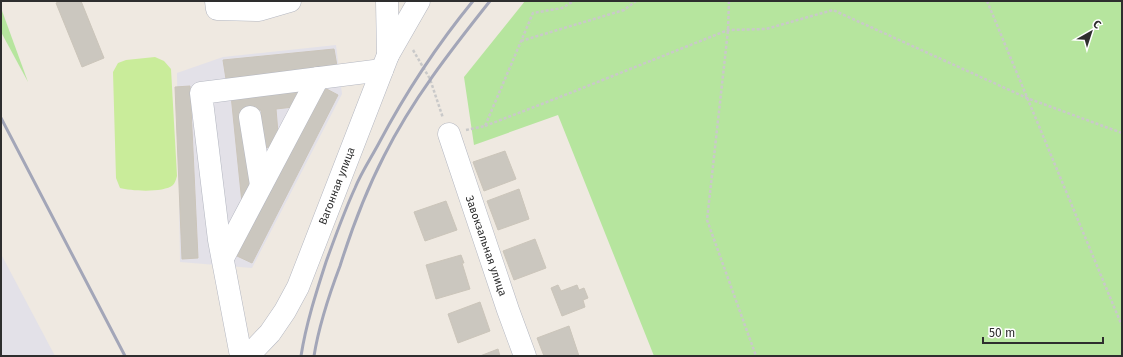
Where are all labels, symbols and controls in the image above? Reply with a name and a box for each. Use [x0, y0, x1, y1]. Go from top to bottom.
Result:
north arrow [1071, 12, 1111, 52]
text: С [1090, 18, 1104, 32]
street label: Вагонная улица [316, 145, 358, 227]
street label: Завокзальная улица [463, 194, 509, 298]
scale bar [983, 319, 1103, 345]
text: 50 m [989, 326, 1015, 340]

